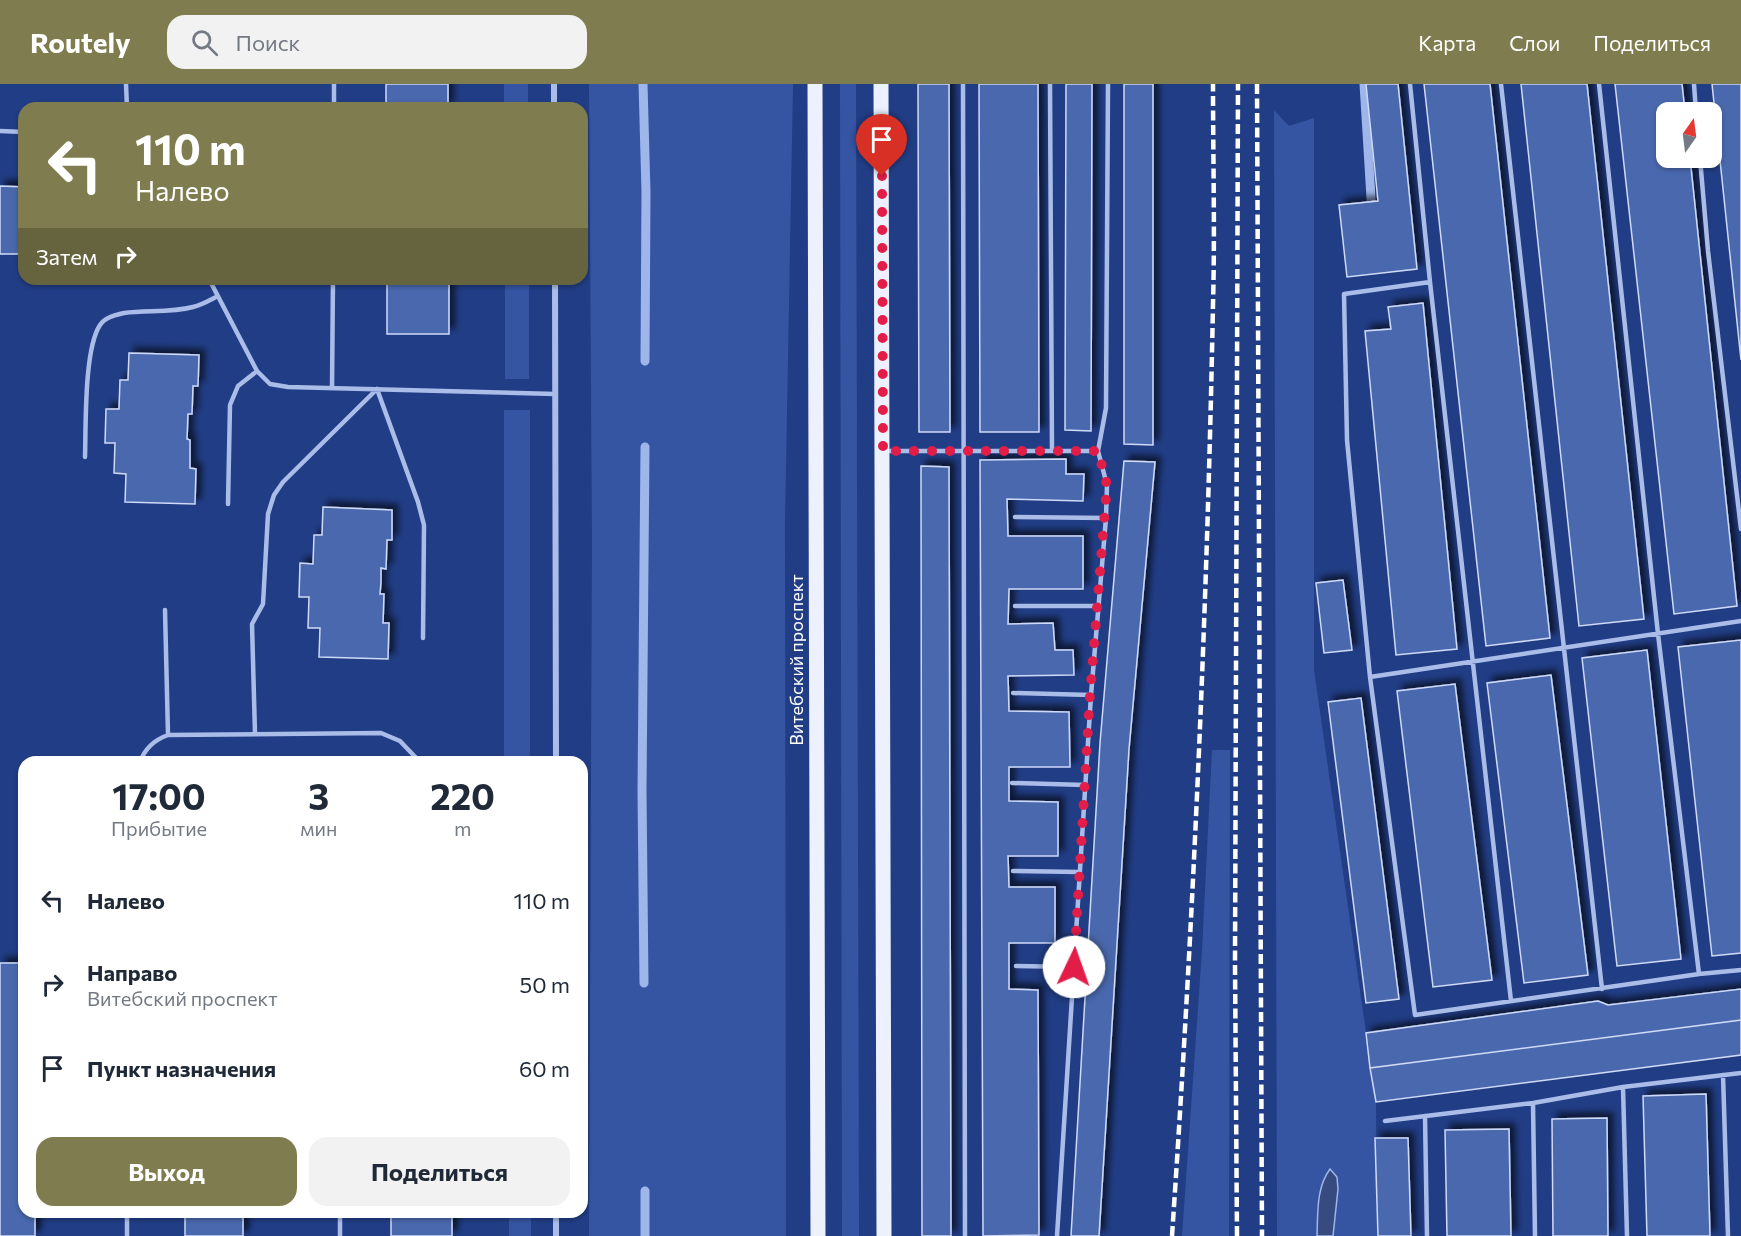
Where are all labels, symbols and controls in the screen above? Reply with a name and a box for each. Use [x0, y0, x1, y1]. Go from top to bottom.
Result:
search box [167, 15, 587, 69]
text: Routely [30, 25, 131, 59]
icon: search [188, 26, 221, 59]
text: Поиск [236, 29, 300, 56]
text: Карта [1418, 30, 1476, 55]
text: Слои [1509, 30, 1560, 55]
text: Поделиться [1593, 30, 1711, 55]
north arrow [1656, 102, 1722, 168]
map controls [1656, 102, 1722, 168]
pin [856, 114, 907, 176]
text: 110 m [135, 122, 246, 174]
icon: arrive [865, 123, 898, 156]
icon: left [36, 126, 114, 204]
text: Налево [135, 174, 230, 207]
icon: right [109, 240, 142, 273]
text: Затем [36, 243, 97, 270]
street label: Витебский проспект [785, 574, 807, 746]
text: 17:00 [112, 773, 206, 817]
text: 3 [308, 773, 329, 817]
text: 220 [430, 773, 495, 817]
text: Прибытие [111, 816, 207, 840]
text: мин [300, 816, 337, 840]
text: m [454, 816, 471, 840]
icon: left [36, 884, 69, 917]
text: Налево [87, 887, 165, 914]
text: 110 m [513, 887, 570, 914]
position arrow [1042, 935, 1106, 999]
text: Направо [87, 959, 177, 986]
icon: right [36, 968, 69, 1001]
text: 50 m [520, 971, 570, 998]
text: Витебский проспект [87, 986, 278, 1010]
icon: arrive [36, 1052, 69, 1085]
text: Пункт назначения [87, 1055, 276, 1082]
text: 60 m [519, 1055, 570, 1082]
button: Выход [36, 1137, 297, 1206]
button: Поделиться [309, 1137, 570, 1206]

